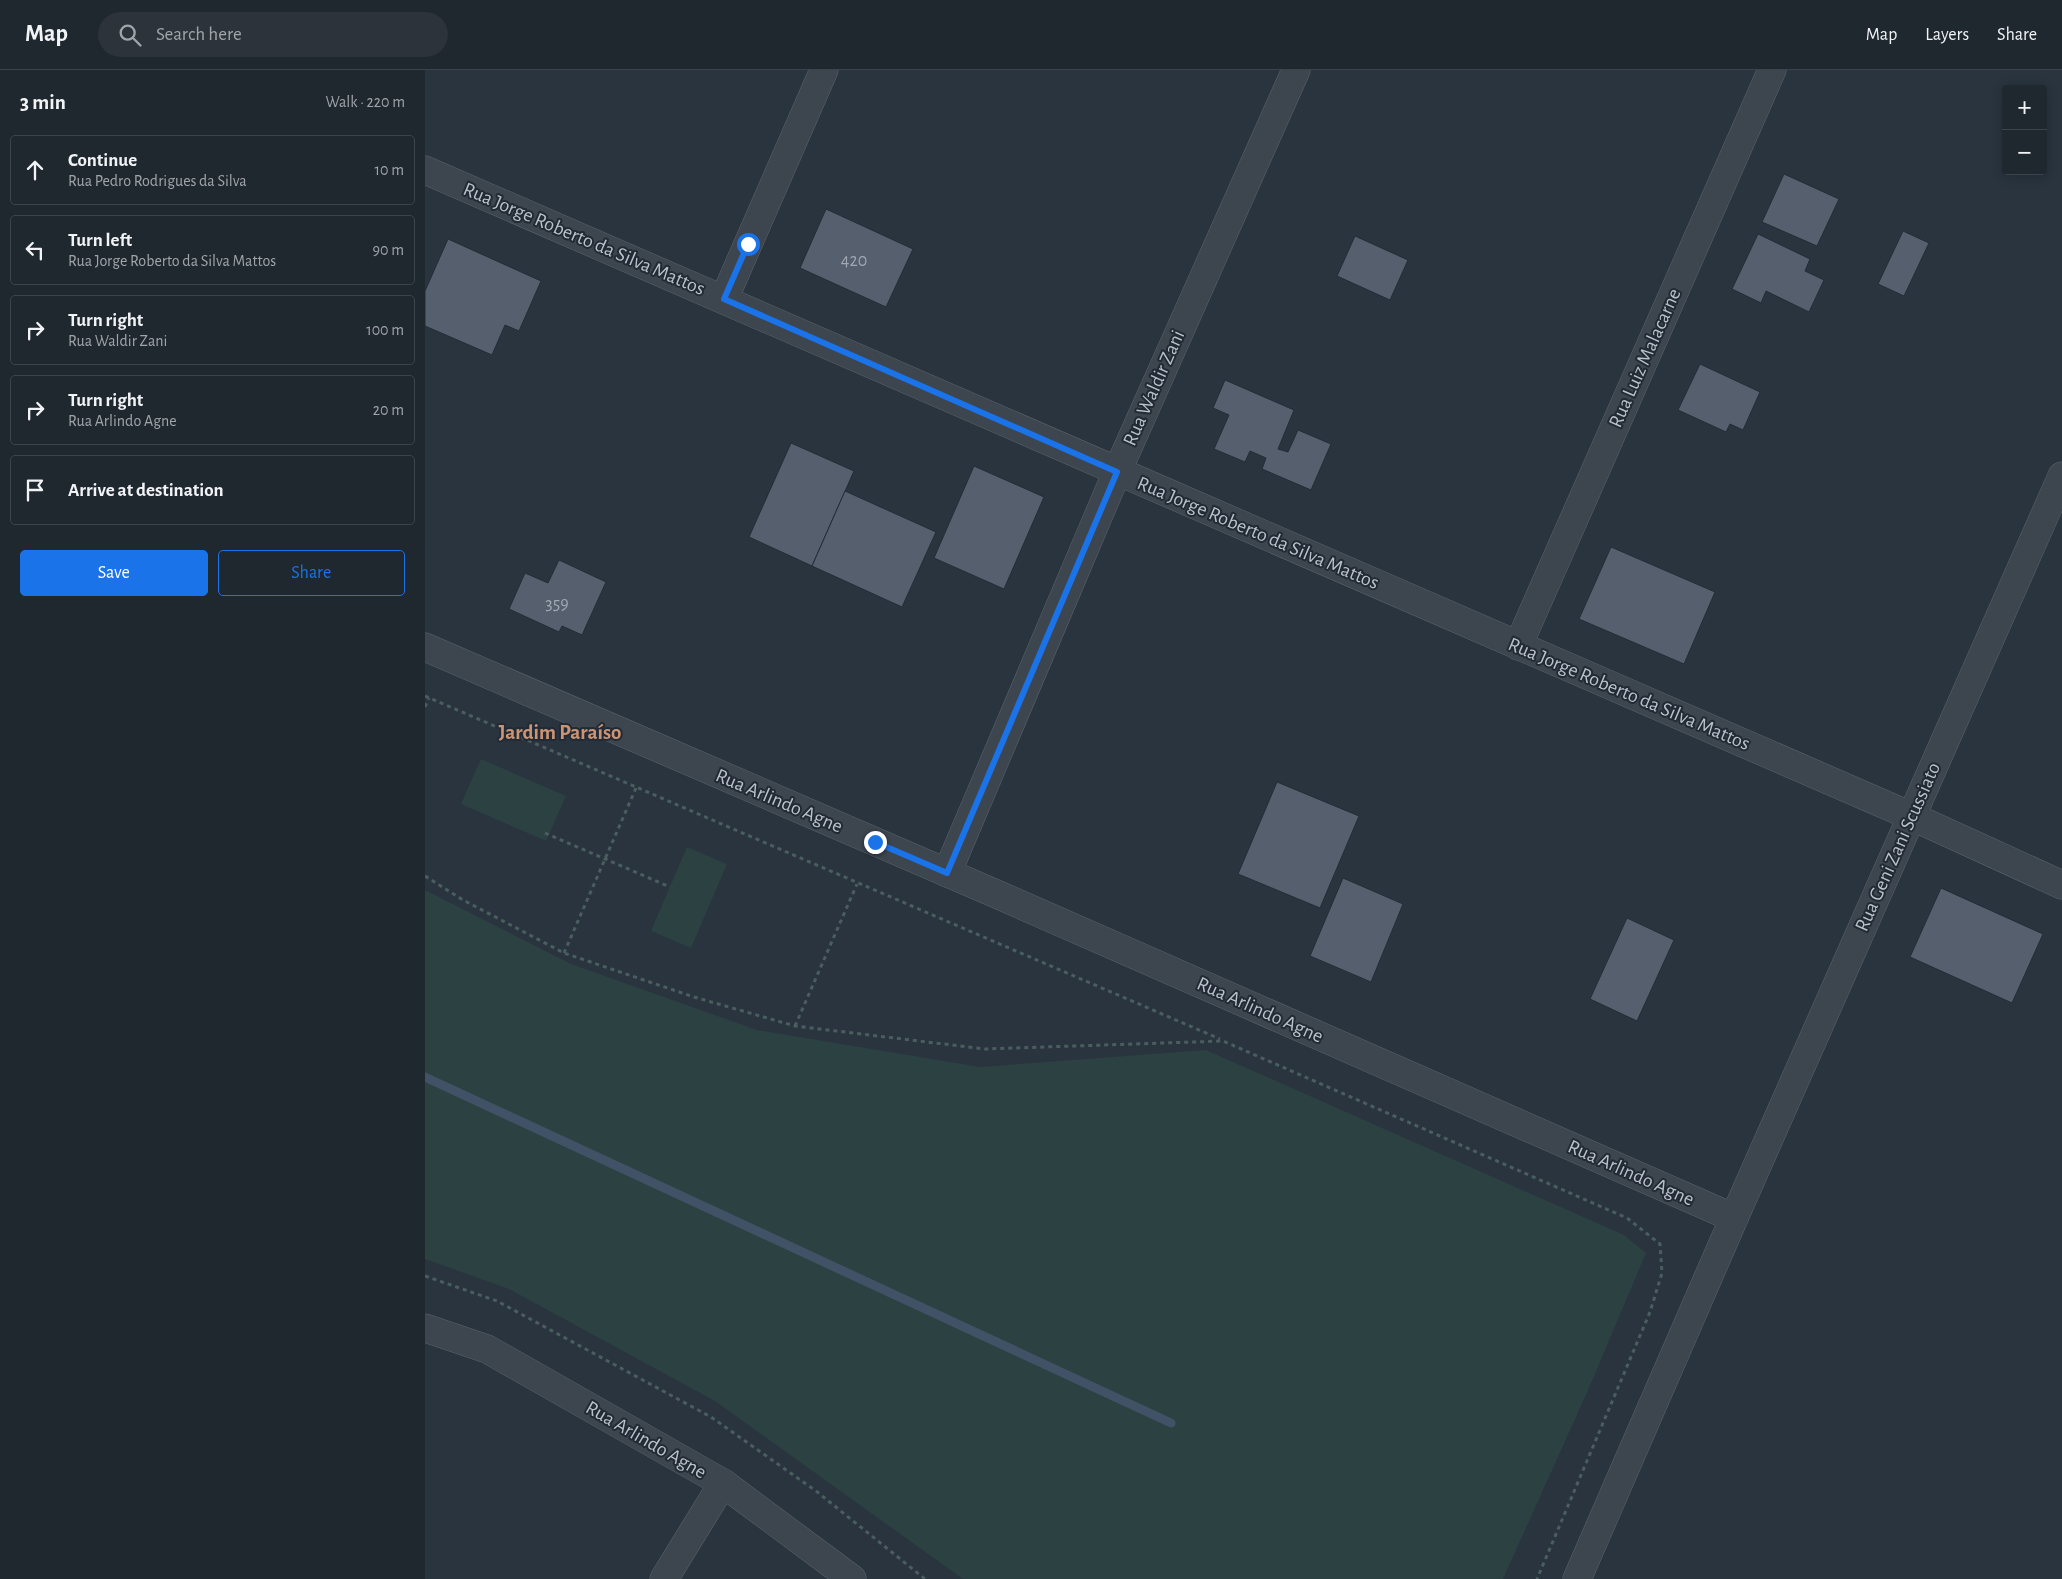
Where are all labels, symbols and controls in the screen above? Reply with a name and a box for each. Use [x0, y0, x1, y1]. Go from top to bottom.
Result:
search box [98, 12, 448, 57]
icon: search [116, 21, 144, 49]
text: Map [25, 22, 68, 46]
text: Search here [156, 25, 242, 44]
text: Map [1866, 26, 1897, 44]
text: Layers [1925, 26, 1969, 44]
text: Share [1997, 26, 2037, 44]
map controls [2002, 85, 2047, 175]
button: + [2002, 85, 2047, 130]
text: 3 min [20, 92, 66, 113]
text: Walk · 220 m [326, 94, 405, 110]
button: − [2002, 130, 2047, 175]
text: Continue [68, 151, 137, 170]
icon: ahead [21, 156, 49, 184]
text: 10 m [375, 162, 404, 178]
text: Rua Pedro Rodrigues da Silva [68, 173, 247, 189]
street label: Rua Jorge Roberto da Silva Mattos [460, 179, 708, 299]
text: Turn left [68, 231, 132, 250]
route start [737, 233, 760, 256]
icon: left [21, 236, 49, 264]
text: 90 m [373, 242, 404, 258]
house number: 420 [841, 252, 867, 270]
text: Rua Jorge Roberto da Silva Mattos [68, 253, 276, 269]
street label: Rua Luiz Malacarne [1605, 285, 1685, 431]
text: Turn right [68, 311, 143, 330]
icon: right [21, 316, 49, 344]
text: 100 m [366, 322, 404, 338]
street label: Rua Waldir Zani [1120, 327, 1188, 449]
text: Rua Waldir Zani [68, 333, 167, 349]
text: Turn right [68, 391, 143, 410]
icon: right [21, 396, 49, 424]
text: 20 m [373, 402, 404, 418]
text: Rua Arlindo Agne [68, 413, 177, 429]
street label: Rua Jorge Roberto da Silva Mattos [1134, 473, 1382, 593]
icon: arrive [21, 476, 49, 504]
text: Arrive at destination [68, 481, 224, 500]
button: Save [20, 550, 208, 596]
button: Share [218, 550, 405, 596]
house number: 359 [545, 595, 569, 613]
street label: Rua Jorge Roberto da Silva Mattos [1505, 634, 1753, 754]
district label: Jardim Paraíso [499, 722, 621, 743]
street label: Rua Geni Zani Scussiato [1852, 760, 1944, 934]
street label: Rua Arlindo Agne [713, 765, 845, 837]
route end [864, 831, 887, 854]
street label: Rua Arlindo Agne [1194, 973, 1326, 1047]
street label: Rua Arlindo Agne [1565, 1136, 1697, 1210]
street label: Rua Arlindo Agne [582, 1397, 710, 1483]

